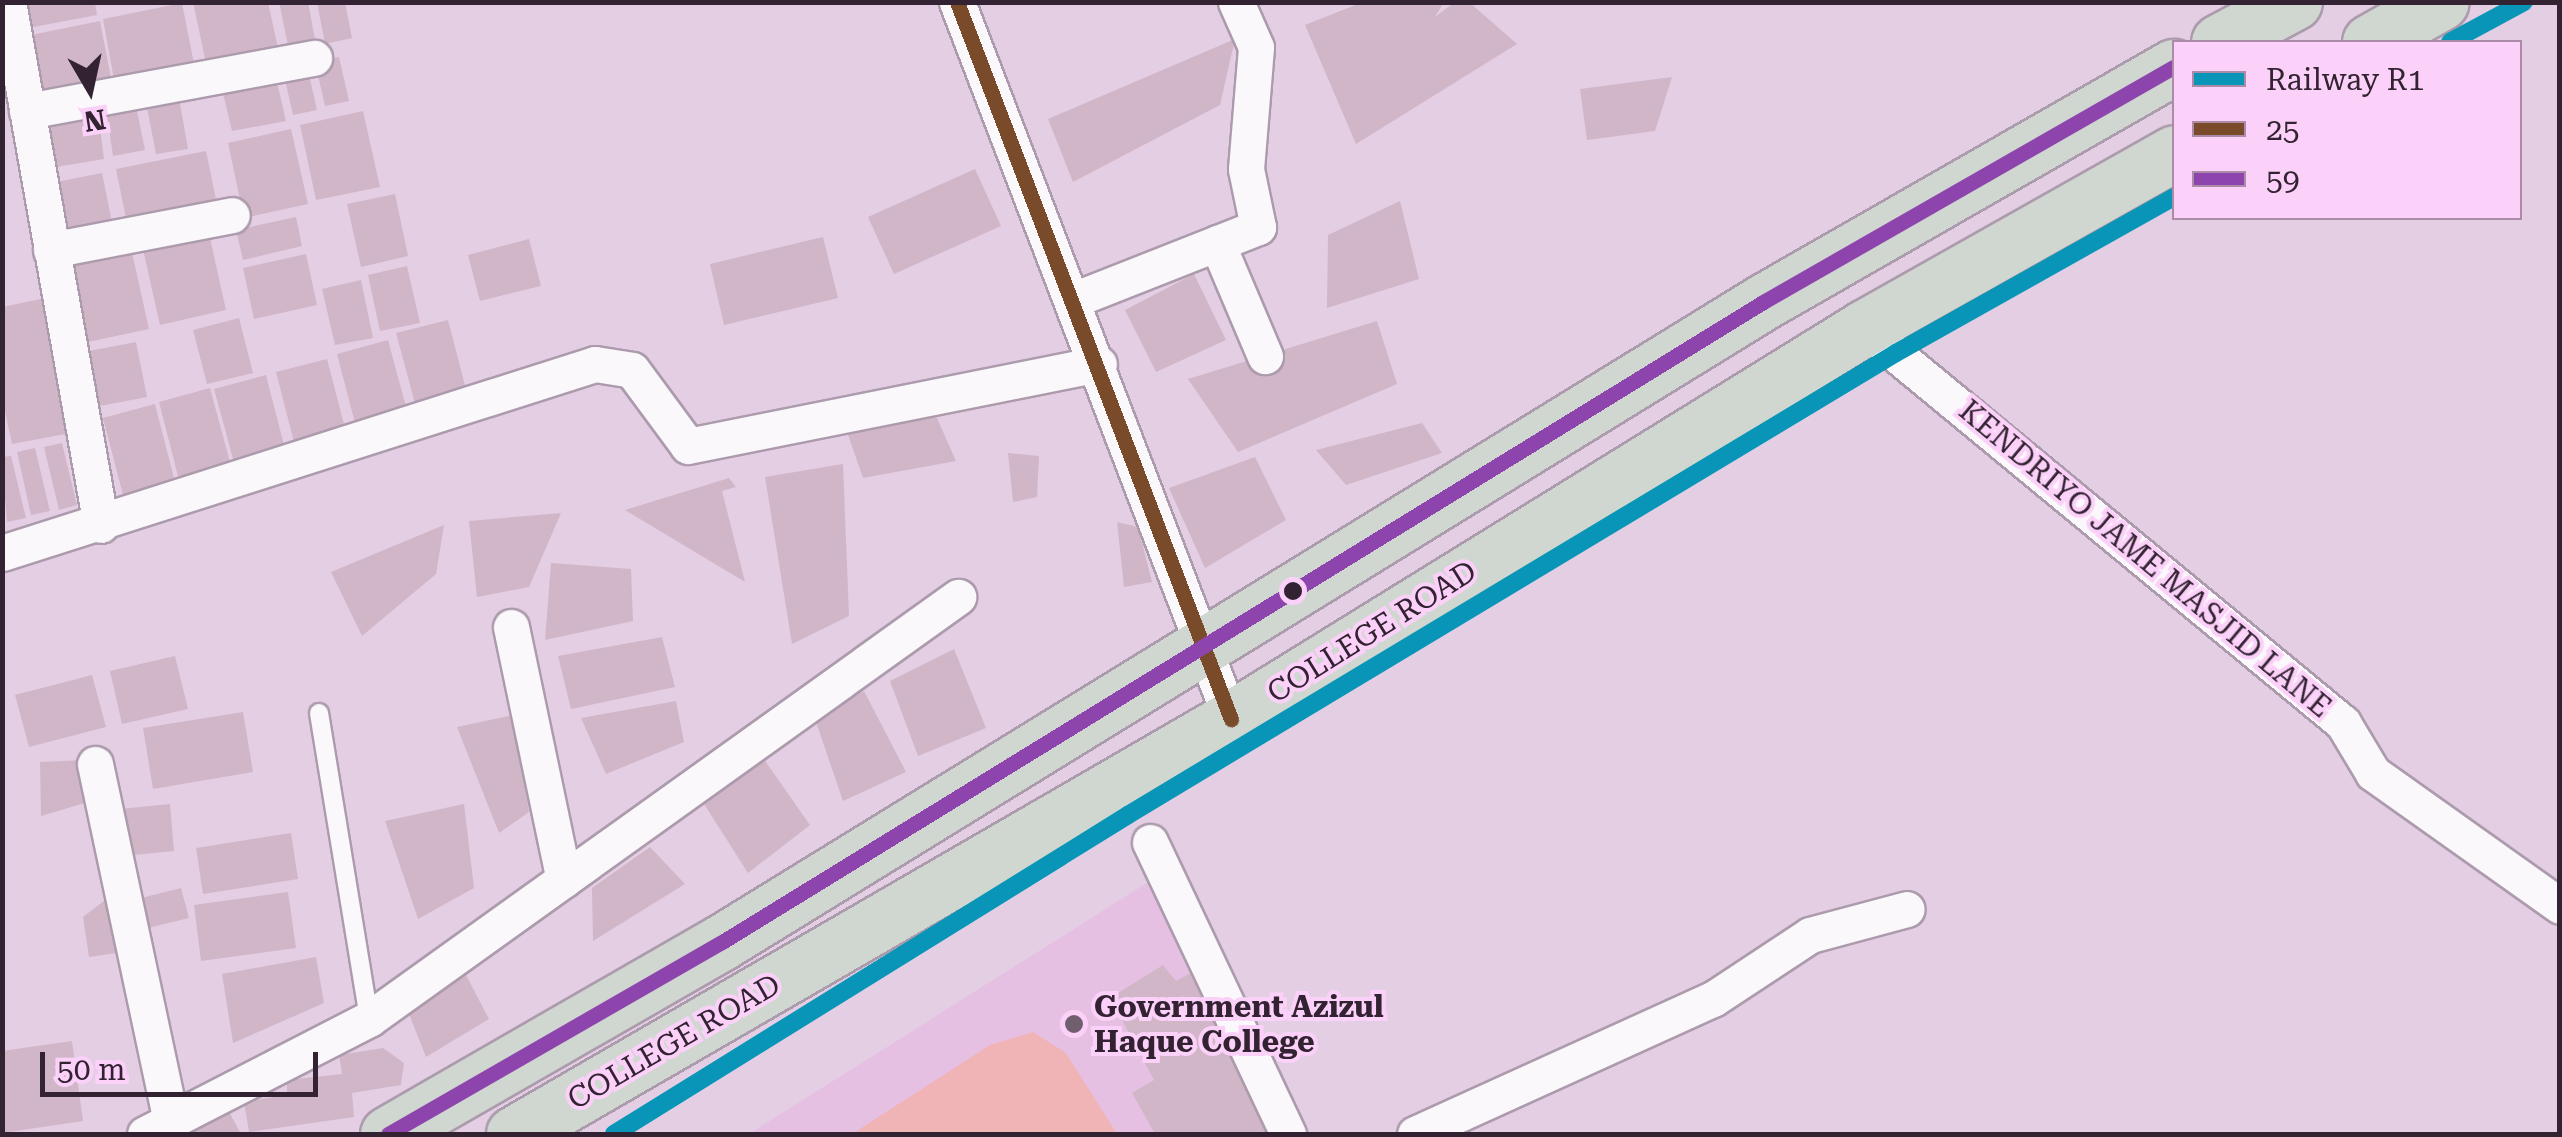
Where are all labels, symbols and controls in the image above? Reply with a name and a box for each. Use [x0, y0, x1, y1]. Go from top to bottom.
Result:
north arrow [40, 40, 140, 140]
legend [2172, 40, 2522, 220]
text: Railway R1 [2266, 62, 2425, 97]
text: N [82, 102, 108, 138]
text: 25 [2266, 112, 2300, 147]
text: 59 [2266, 162, 2300, 197]
street label: KENDRIYO JAME MASJID LANE [1952, 393, 2338, 725]
street label: COLLEGE ROAD [1261, 553, 1483, 711]
unlabelled marker [1283, 581, 1303, 601]
street label: COLLEGE ROAD [561, 967, 787, 1117]
place label: Government Azizul Haque College [1094, 989, 1384, 1060]
marker: Government Azizul Haque College [1063, 1013, 1085, 1035]
scale bar [45, 1032, 322, 1094]
text: 50 m [57, 1052, 126, 1087]

